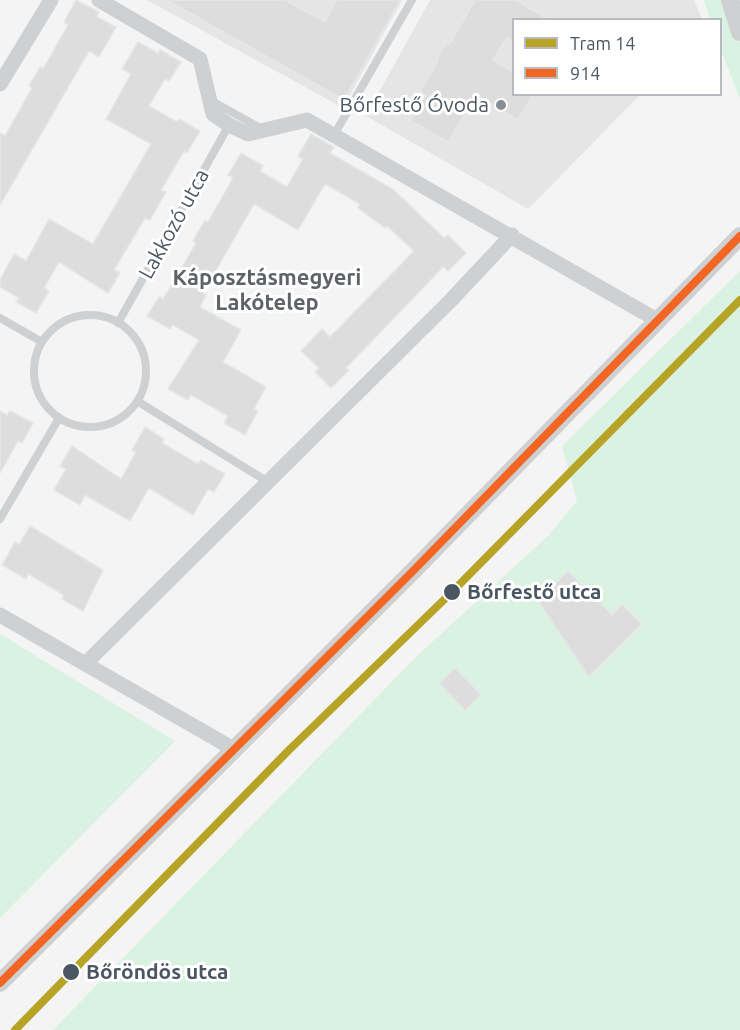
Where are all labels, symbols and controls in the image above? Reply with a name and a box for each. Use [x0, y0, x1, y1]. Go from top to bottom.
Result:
legend [512, 18, 722, 96]
text: Tram 14 [570, 33, 635, 53]
text: 914 [570, 63, 600, 83]
place label: Bőrfestő Óvoda [340, 92, 489, 118]
marker: Bőrfestő Óvoda [494, 98, 508, 112]
street label: Lakkozó utca [133, 165, 215, 283]
district label: Káposztásmegyeri Lakótelep [173, 265, 361, 316]
place label: Bőrfestő utca [467, 579, 601, 605]
marker: Bőrfestő utca [442, 582, 462, 602]
place label: Bőröndös utca [86, 959, 228, 985]
marker: Bőröndös utca [61, 962, 81, 982]

